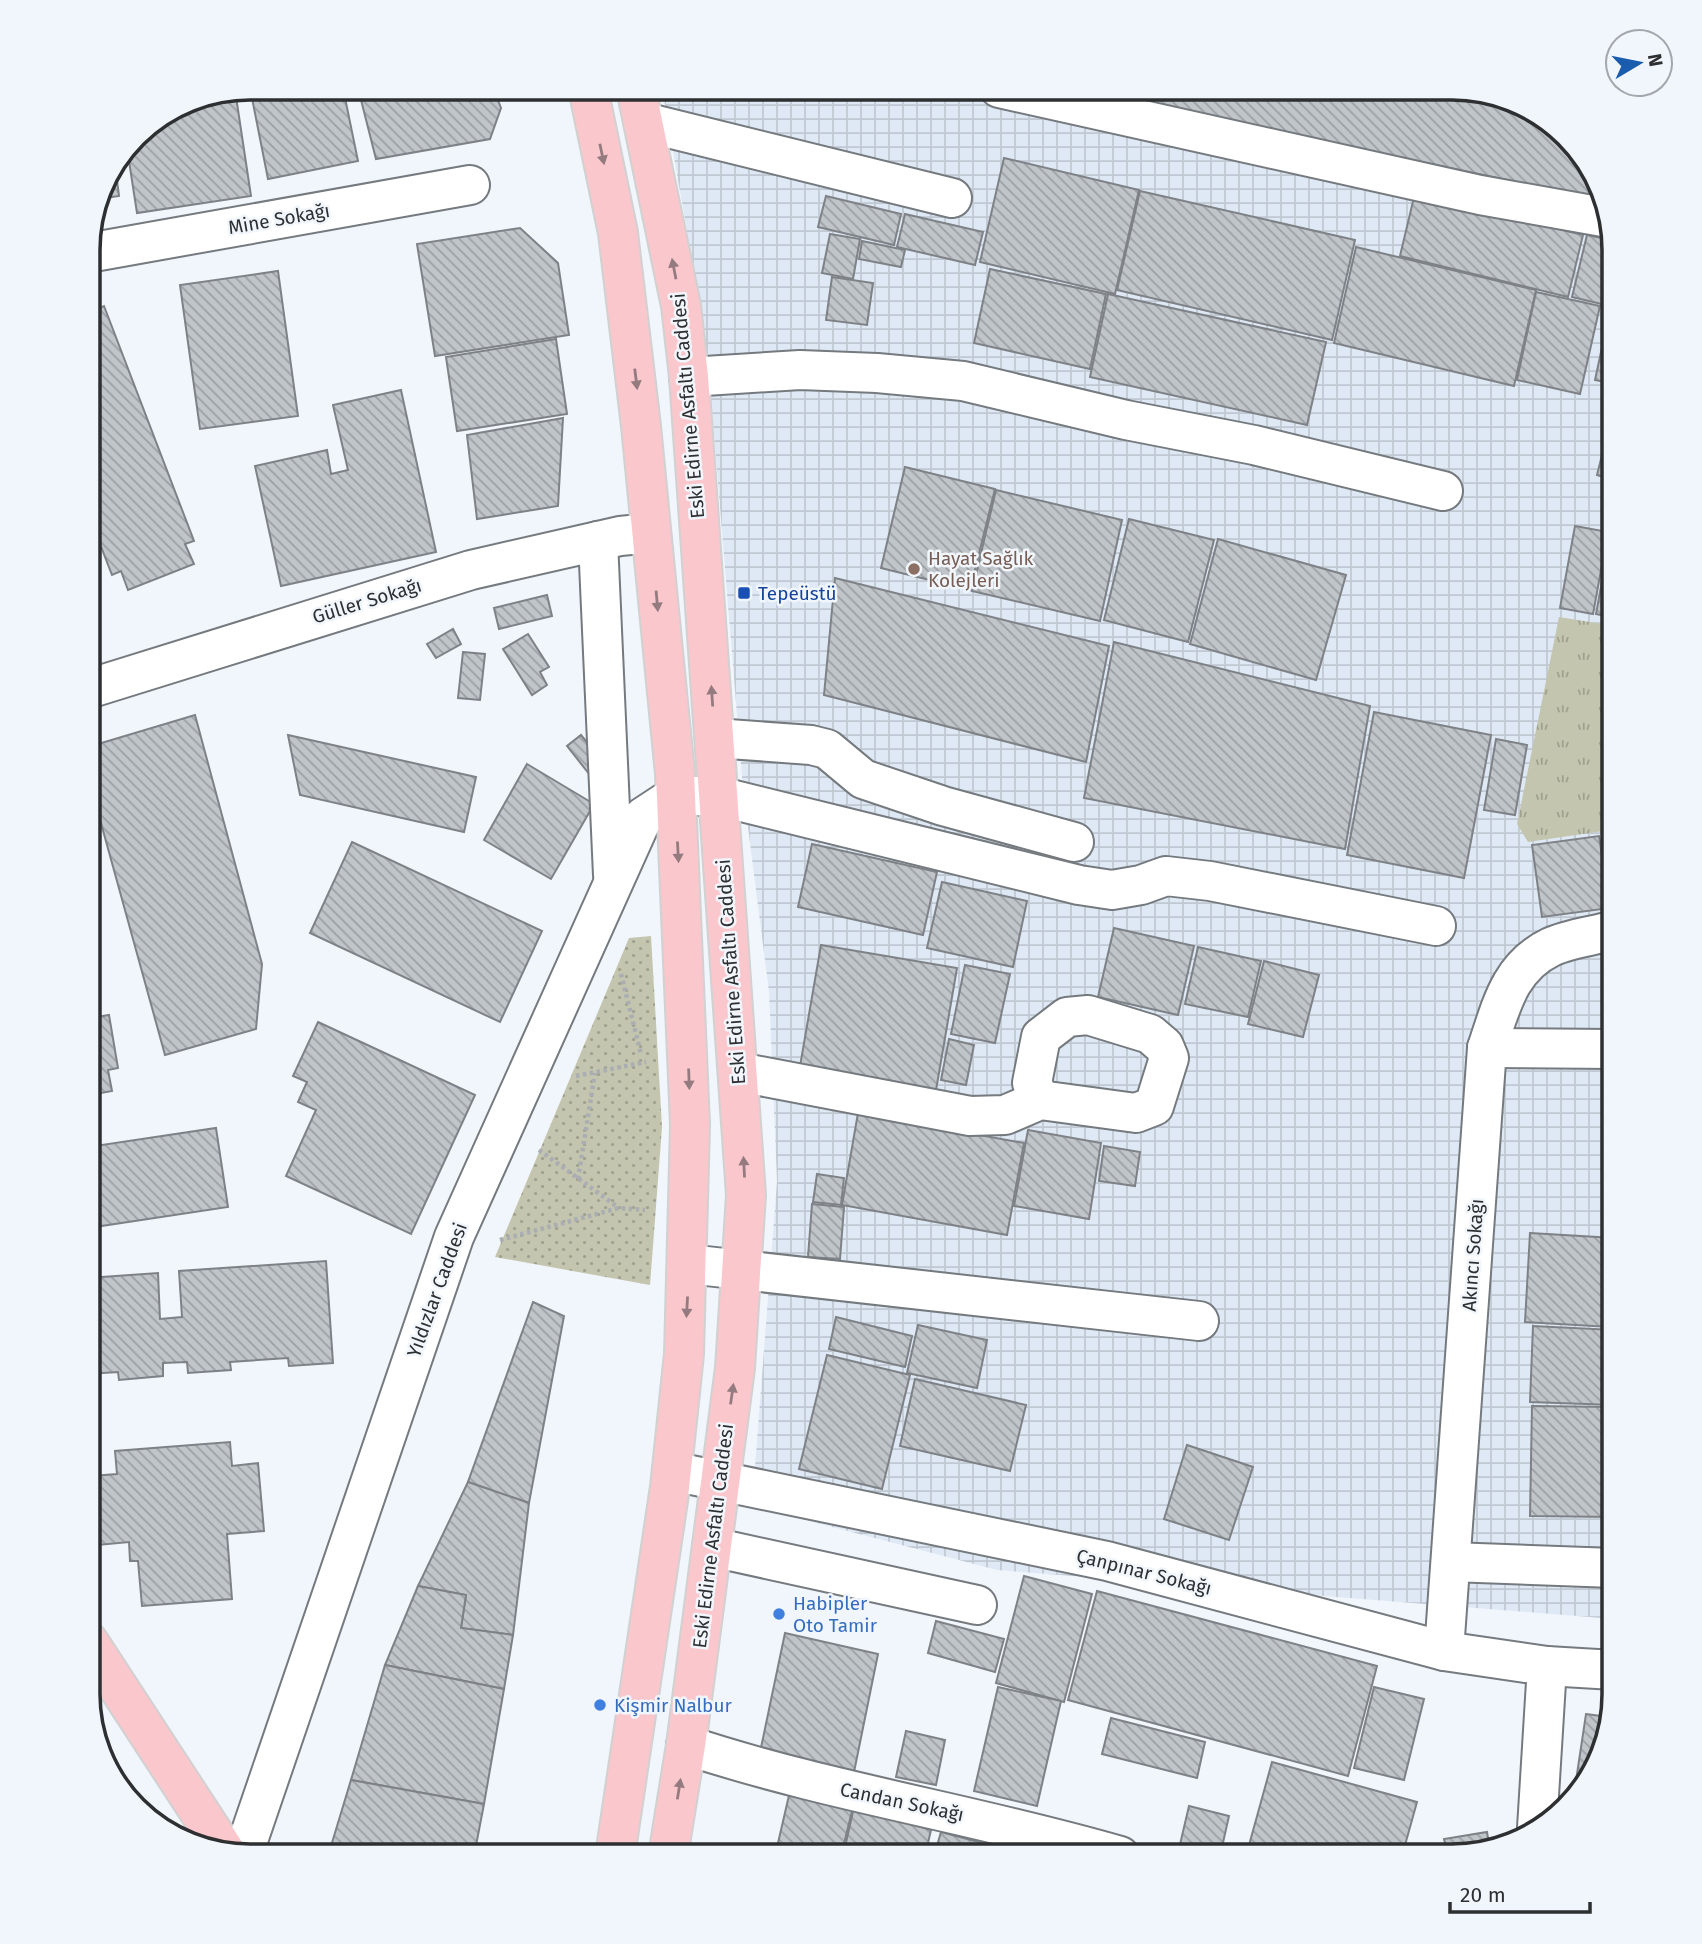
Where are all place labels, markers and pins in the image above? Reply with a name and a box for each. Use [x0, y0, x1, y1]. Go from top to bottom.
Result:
place label: Hayat Sağlık Kolejleri [928, 547, 1034, 592]
marker: Hayat Sağlık Kolejleri [906, 561, 922, 577]
place label: Tepeüstü [758, 582, 837, 605]
marker: Tepeüstü [736, 585, 752, 601]
place label: Habipler Oto Tamir [793, 1592, 878, 1637]
marker: Habipler Oto Tamir [771, 1606, 787, 1622]
place label: Kişmir Nalbur [614, 1694, 732, 1717]
marker: Kişmir Nalbur [592, 1697, 608, 1713]

